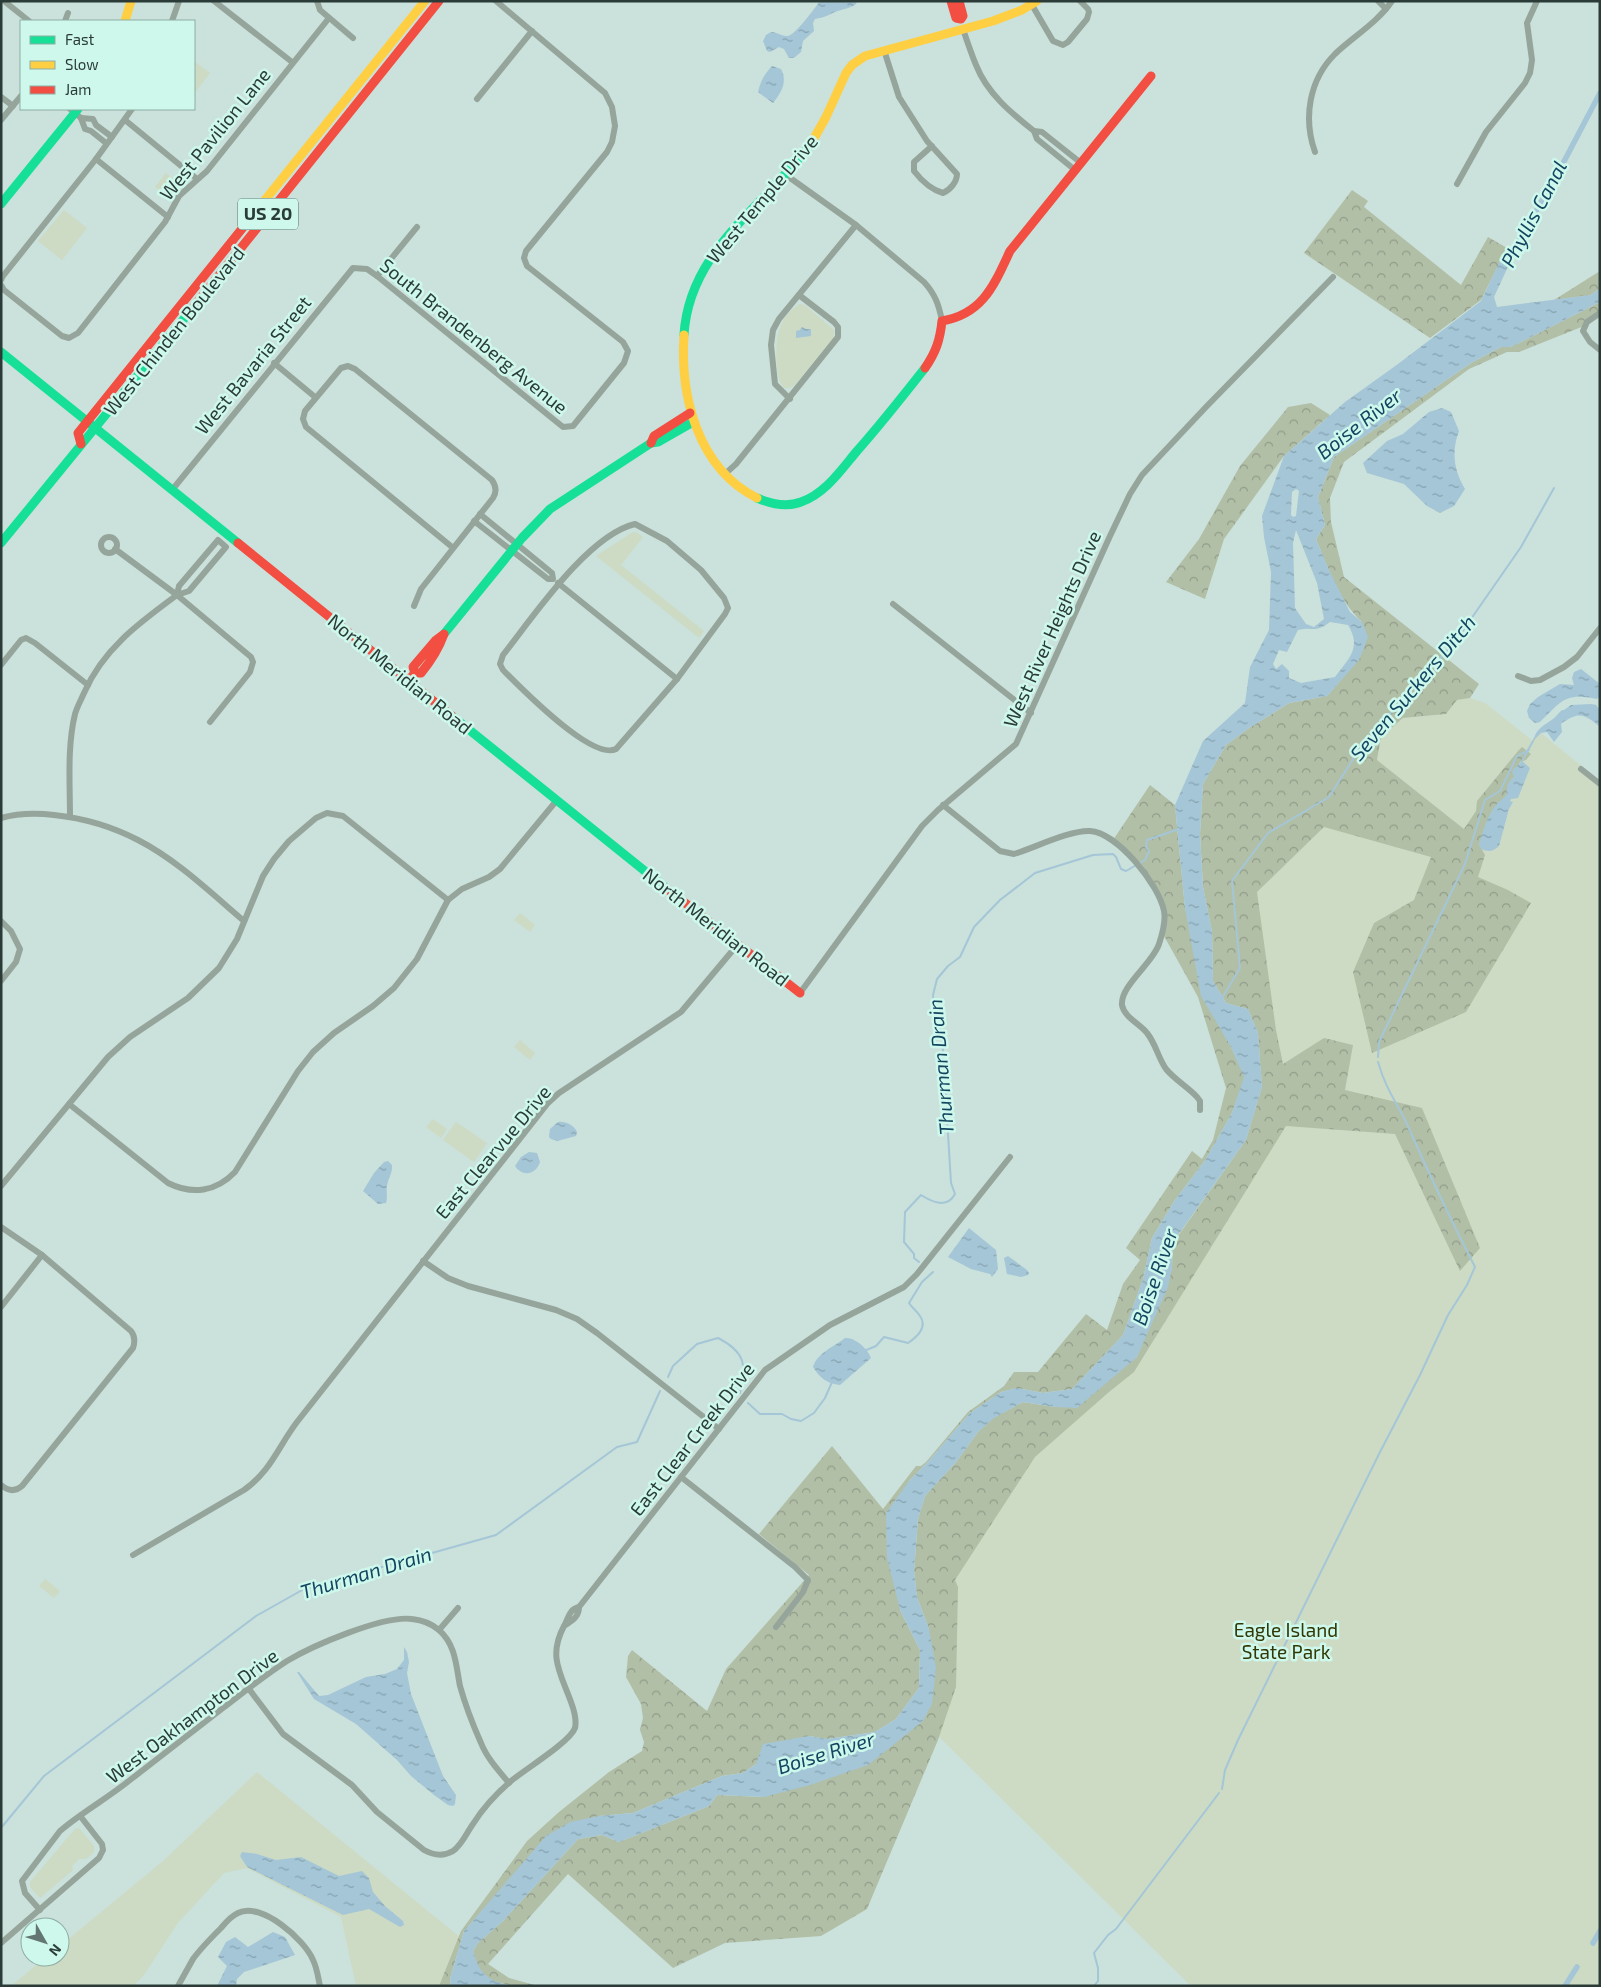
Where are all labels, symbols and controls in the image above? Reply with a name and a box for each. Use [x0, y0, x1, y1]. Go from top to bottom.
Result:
legend [20, 20, 195, 110]
text: Fast [65, 30, 95, 48]
text: Slow [65, 55, 99, 73]
street label: West Pavilion Lane [154, 63, 275, 204]
text: Jam [65, 80, 91, 98]
street label: West Temple Drive [701, 130, 822, 268]
water label: Phyllis Canal [1495, 156, 1572, 271]
road number: US 20 [238, 198, 298, 230]
street label: West Chinden Boulevard [98, 241, 249, 420]
street label: South Brandenberg Avenue [376, 253, 573, 418]
street label: West Bavaria Street [190, 291, 315, 439]
water label: Boise River [1311, 382, 1406, 464]
street label: West River Heights Drive [998, 527, 1105, 731]
street label: North Meridian Road [324, 608, 477, 739]
water label: Seven Suckers Ditch [1345, 610, 1480, 765]
street label: North Meridian Road [639, 863, 794, 991]
water label: Thurman Drain [922, 998, 958, 1136]
street label: East Clearvue Drive [430, 1080, 555, 1223]
water label: Boise River [1126, 1224, 1182, 1328]
street label: East Clear Creek Drive [625, 1357, 759, 1520]
water label: Thurman Drain [297, 1541, 434, 1603]
park label: Eagle Island State Park [1234, 1618, 1338, 1663]
street label: West Oakhampton Drive [101, 1643, 282, 1788]
water label: Boise River [774, 1726, 878, 1778]
north arrow [20, 1917, 70, 1967]
text: N [46, 1941, 65, 1960]

